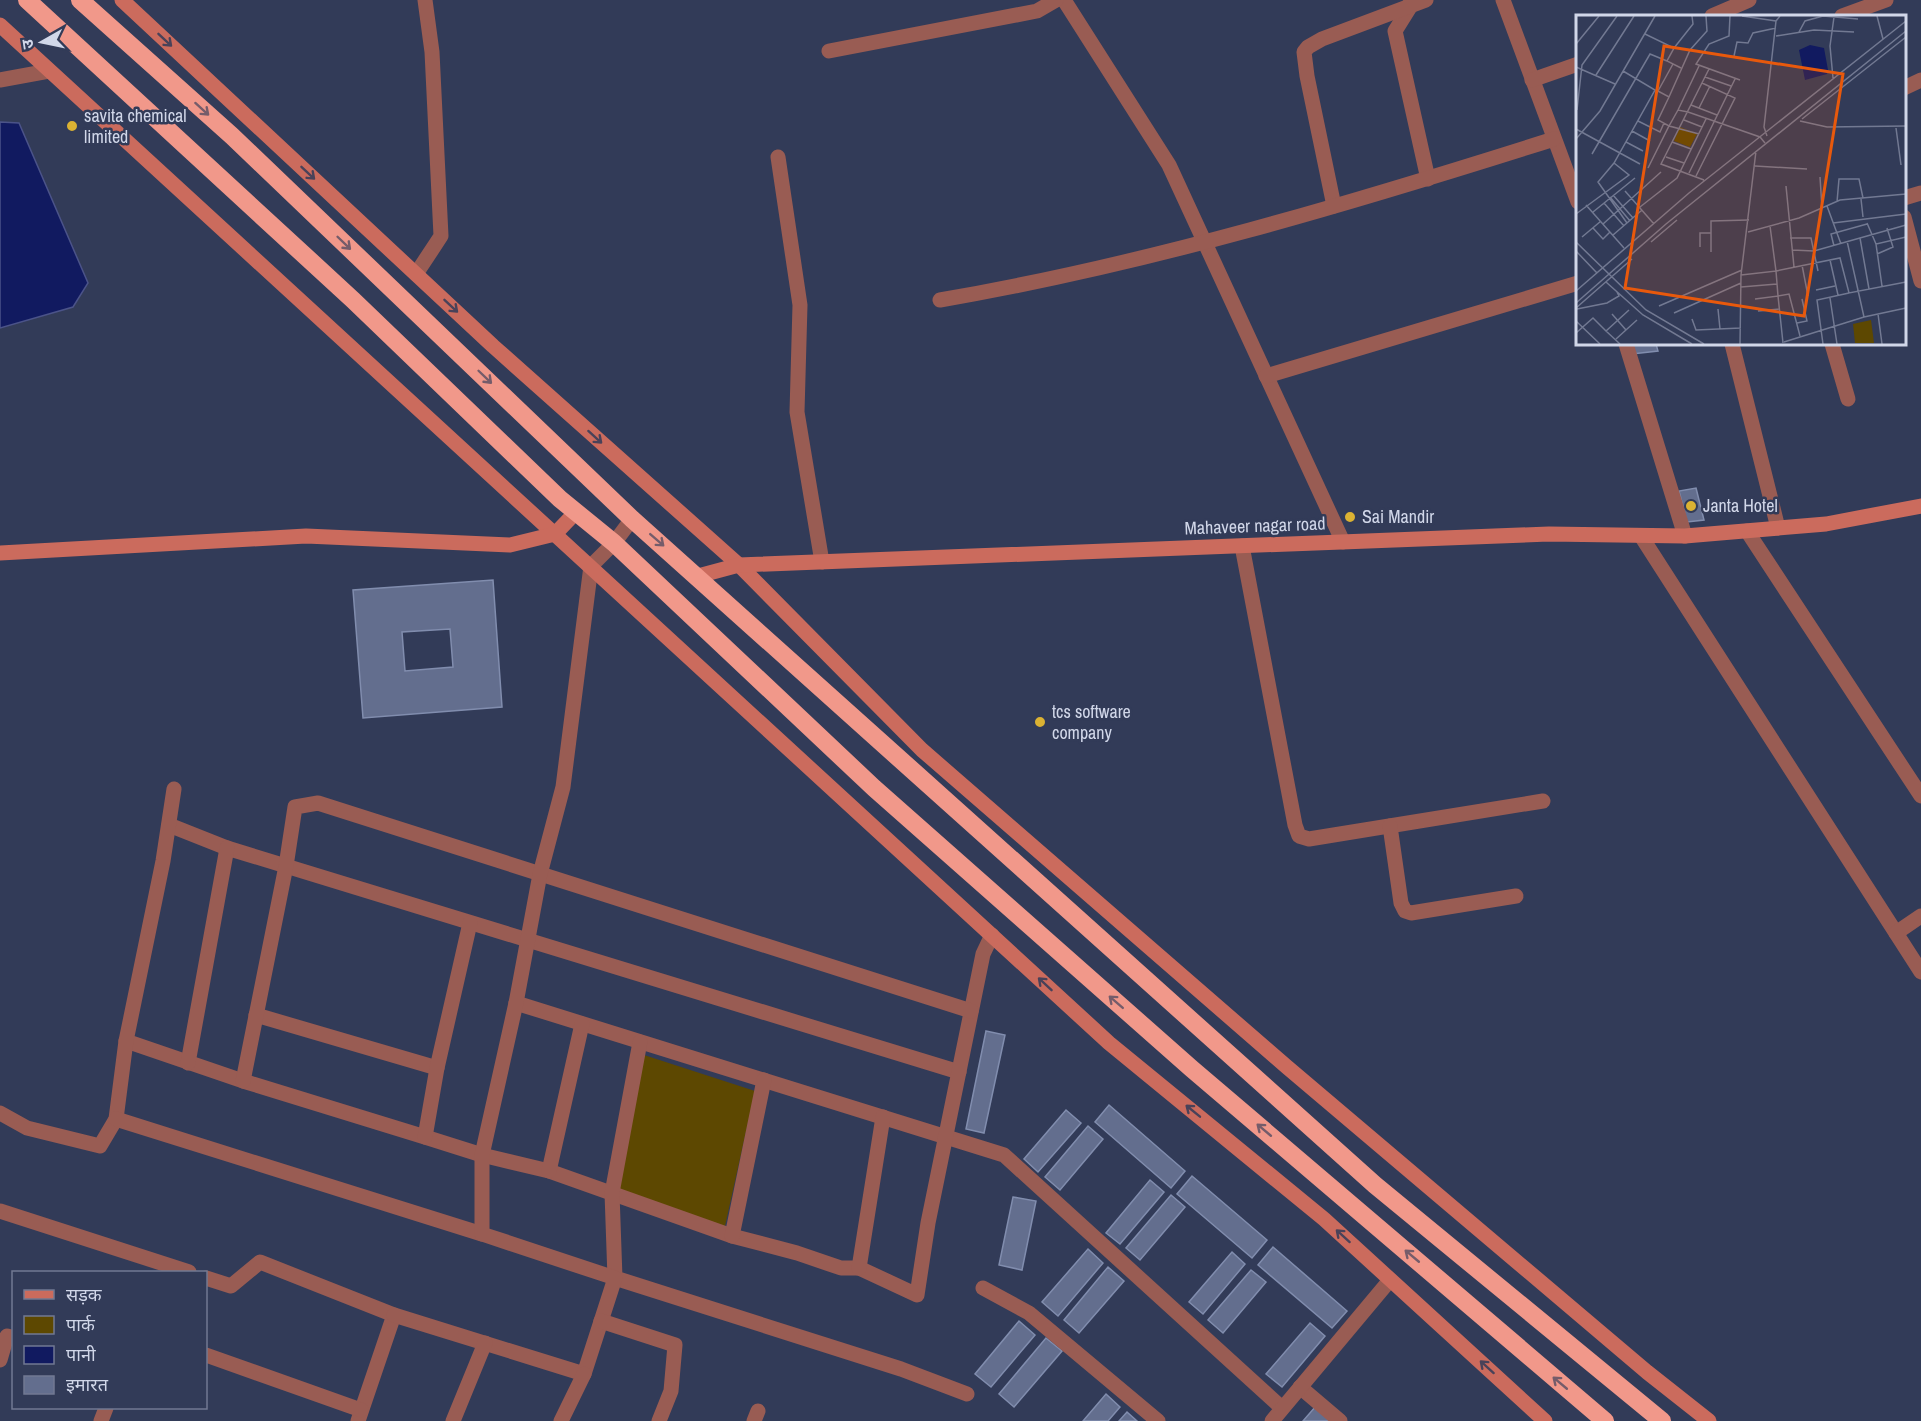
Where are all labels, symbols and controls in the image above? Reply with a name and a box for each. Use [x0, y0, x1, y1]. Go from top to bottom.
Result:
north arrow [12, 12, 72, 72]
inset map [1576, 15, 1906, 345]
one-way arrow [158, 33, 173, 47]
text: उ [15, 37, 39, 51]
one-way arrow [194, 102, 209, 116]
place label: savita chemical limited [84, 103, 187, 149]
marker: savita chemical limited [65, 119, 79, 133]
one-way arrow [300, 166, 315, 180]
one-way arrow [336, 235, 351, 250]
one-way arrow [443, 299, 458, 313]
one-way arrow [477, 370, 492, 385]
one-way arrow [587, 430, 602, 444]
place label: Janta Hotel [1703, 493, 1778, 518]
marker: Janta Hotel [1684, 499, 1698, 513]
place label: Sai Mandir [1362, 504, 1434, 529]
marker: Sai Mandir [1343, 510, 1357, 524]
street label: Mahaveer nagar road [1184, 511, 1326, 540]
one-way arrow [649, 533, 664, 547]
place label: tcs software company [1052, 699, 1131, 745]
marker: tcs software company [1033, 715, 1047, 729]
one-way arrow [1038, 977, 1053, 991]
one-way arrow [1109, 995, 1124, 1009]
one-way arrow [1185, 1105, 1201, 1118]
one-way arrow [1256, 1123, 1271, 1137]
one-way arrow [1335, 1229, 1350, 1243]
one-way arrow [1404, 1250, 1420, 1263]
legend [12, 1271, 207, 1409]
text: सड़क [66, 1282, 103, 1307]
text: पार्क [66, 1312, 96, 1337]
text: पानी [66, 1342, 96, 1367]
one-way arrow [1479, 1360, 1494, 1375]
text: इमारत [66, 1372, 109, 1397]
one-way arrow [1553, 1376, 1568, 1390]

